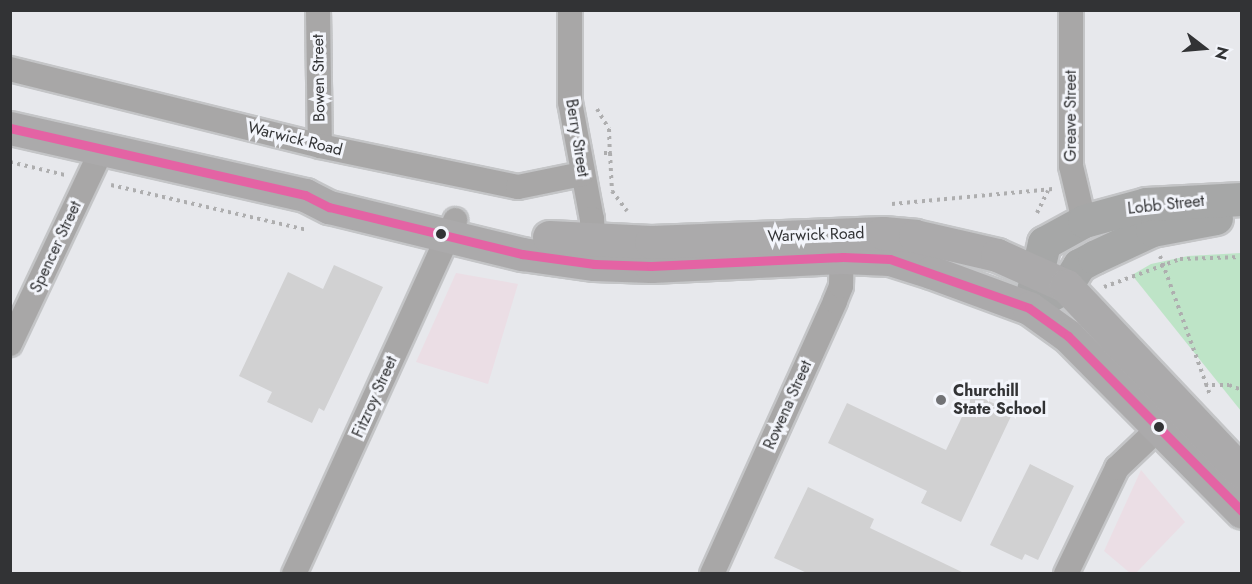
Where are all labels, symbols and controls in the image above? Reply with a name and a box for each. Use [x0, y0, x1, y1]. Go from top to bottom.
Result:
north arrow [1174, 18, 1234, 78]
street label: Bowen Street [309, 34, 329, 122]
text: N [1209, 44, 1235, 62]
street label: Greave Street [1061, 70, 1081, 162]
street label: Berry Street [561, 98, 593, 178]
street label: Warwick Road [246, 118, 344, 160]
street label: Lobb Street [1127, 191, 1205, 219]
street label: Spencer Street [26, 198, 86, 296]
street label: Warwick Road [767, 224, 865, 246]
unlabelled marker [435, 228, 447, 240]
street label: Fitzroy Street [349, 353, 401, 441]
street label: Rowena Street [760, 358, 816, 452]
place label: Churchill State School [953, 381, 1046, 419]
marker: Churchill State School [934, 393, 948, 407]
unlabelled marker [1153, 421, 1165, 433]

